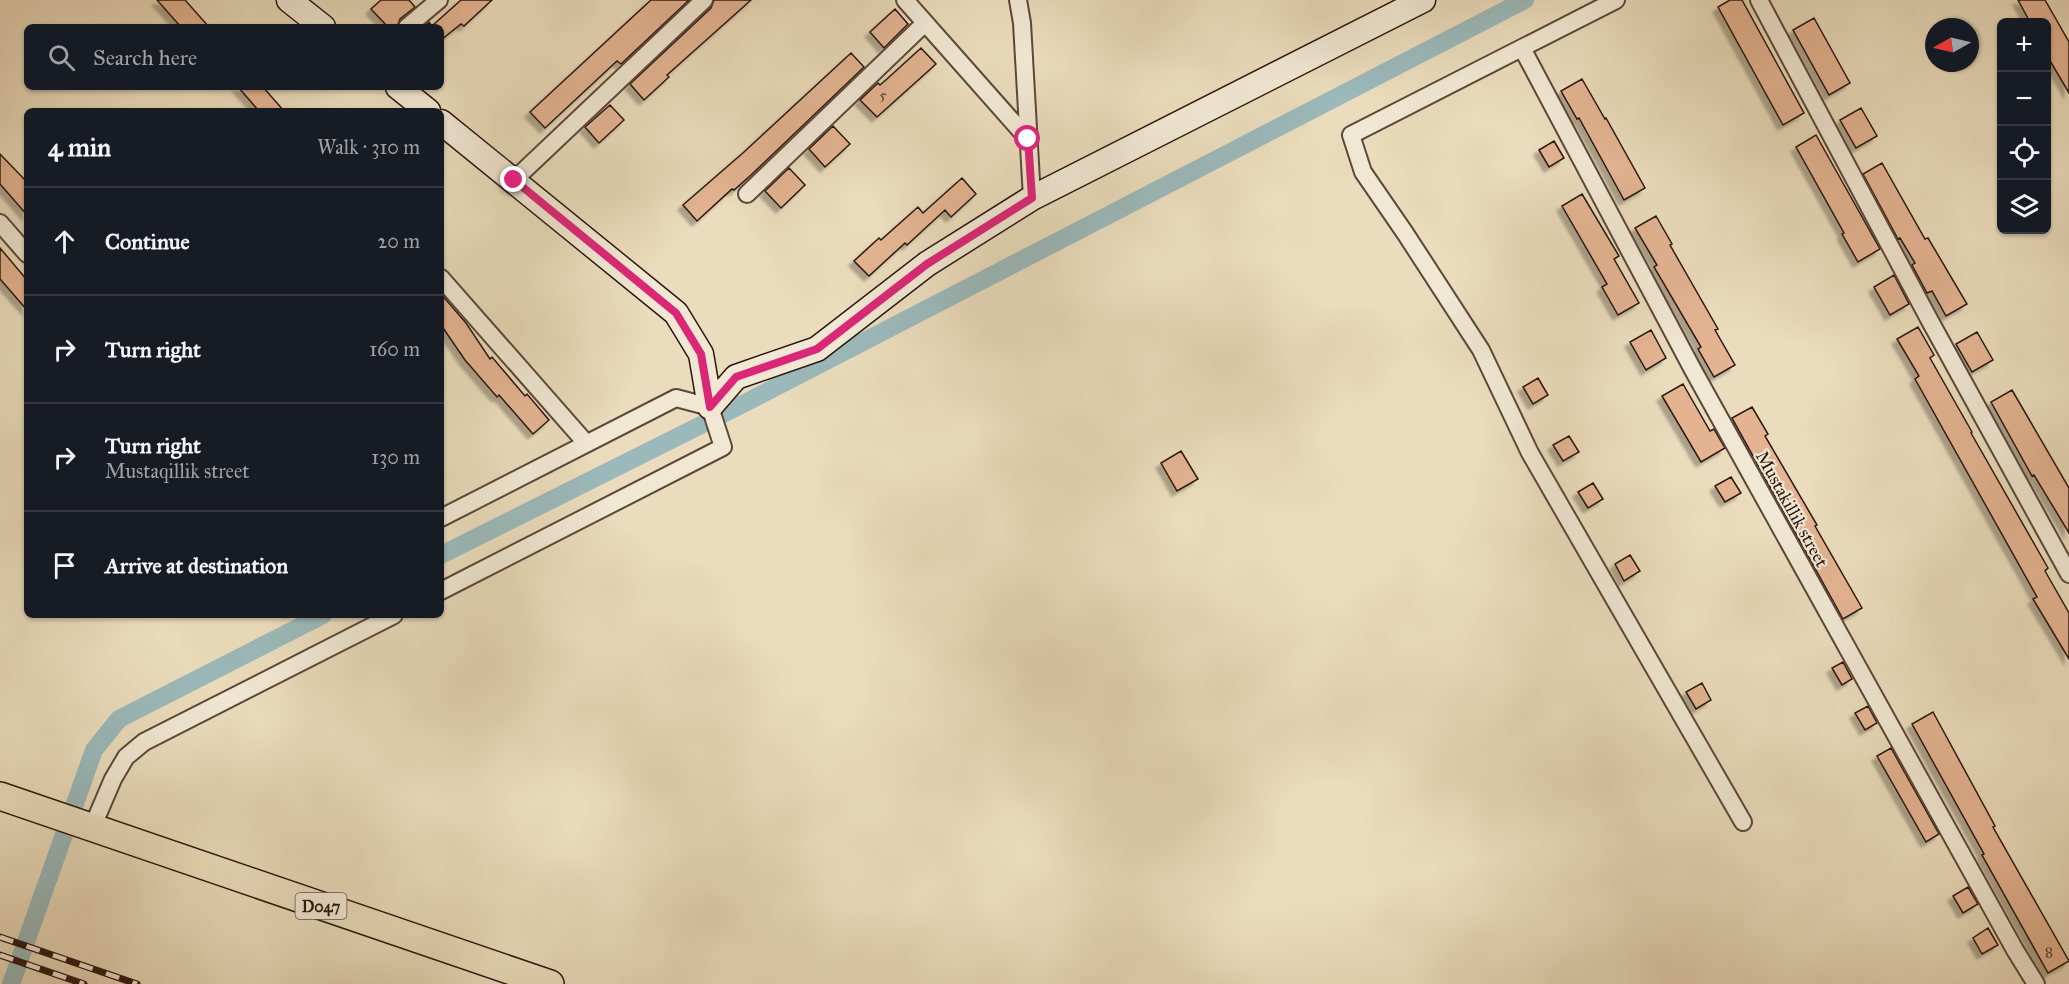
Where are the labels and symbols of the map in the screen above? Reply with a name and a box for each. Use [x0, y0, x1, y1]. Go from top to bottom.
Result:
north arrow [1925, 18, 1979, 72]
house number: 5 [880, 86, 887, 104]
route start [1014, 125, 1040, 151]
route end [500, 166, 526, 192]
street label: Mustakillik street [1751, 447, 1833, 572]
road number: D047 [296, 893, 346, 919]
house number: 8 [2045, 943, 2053, 961]

